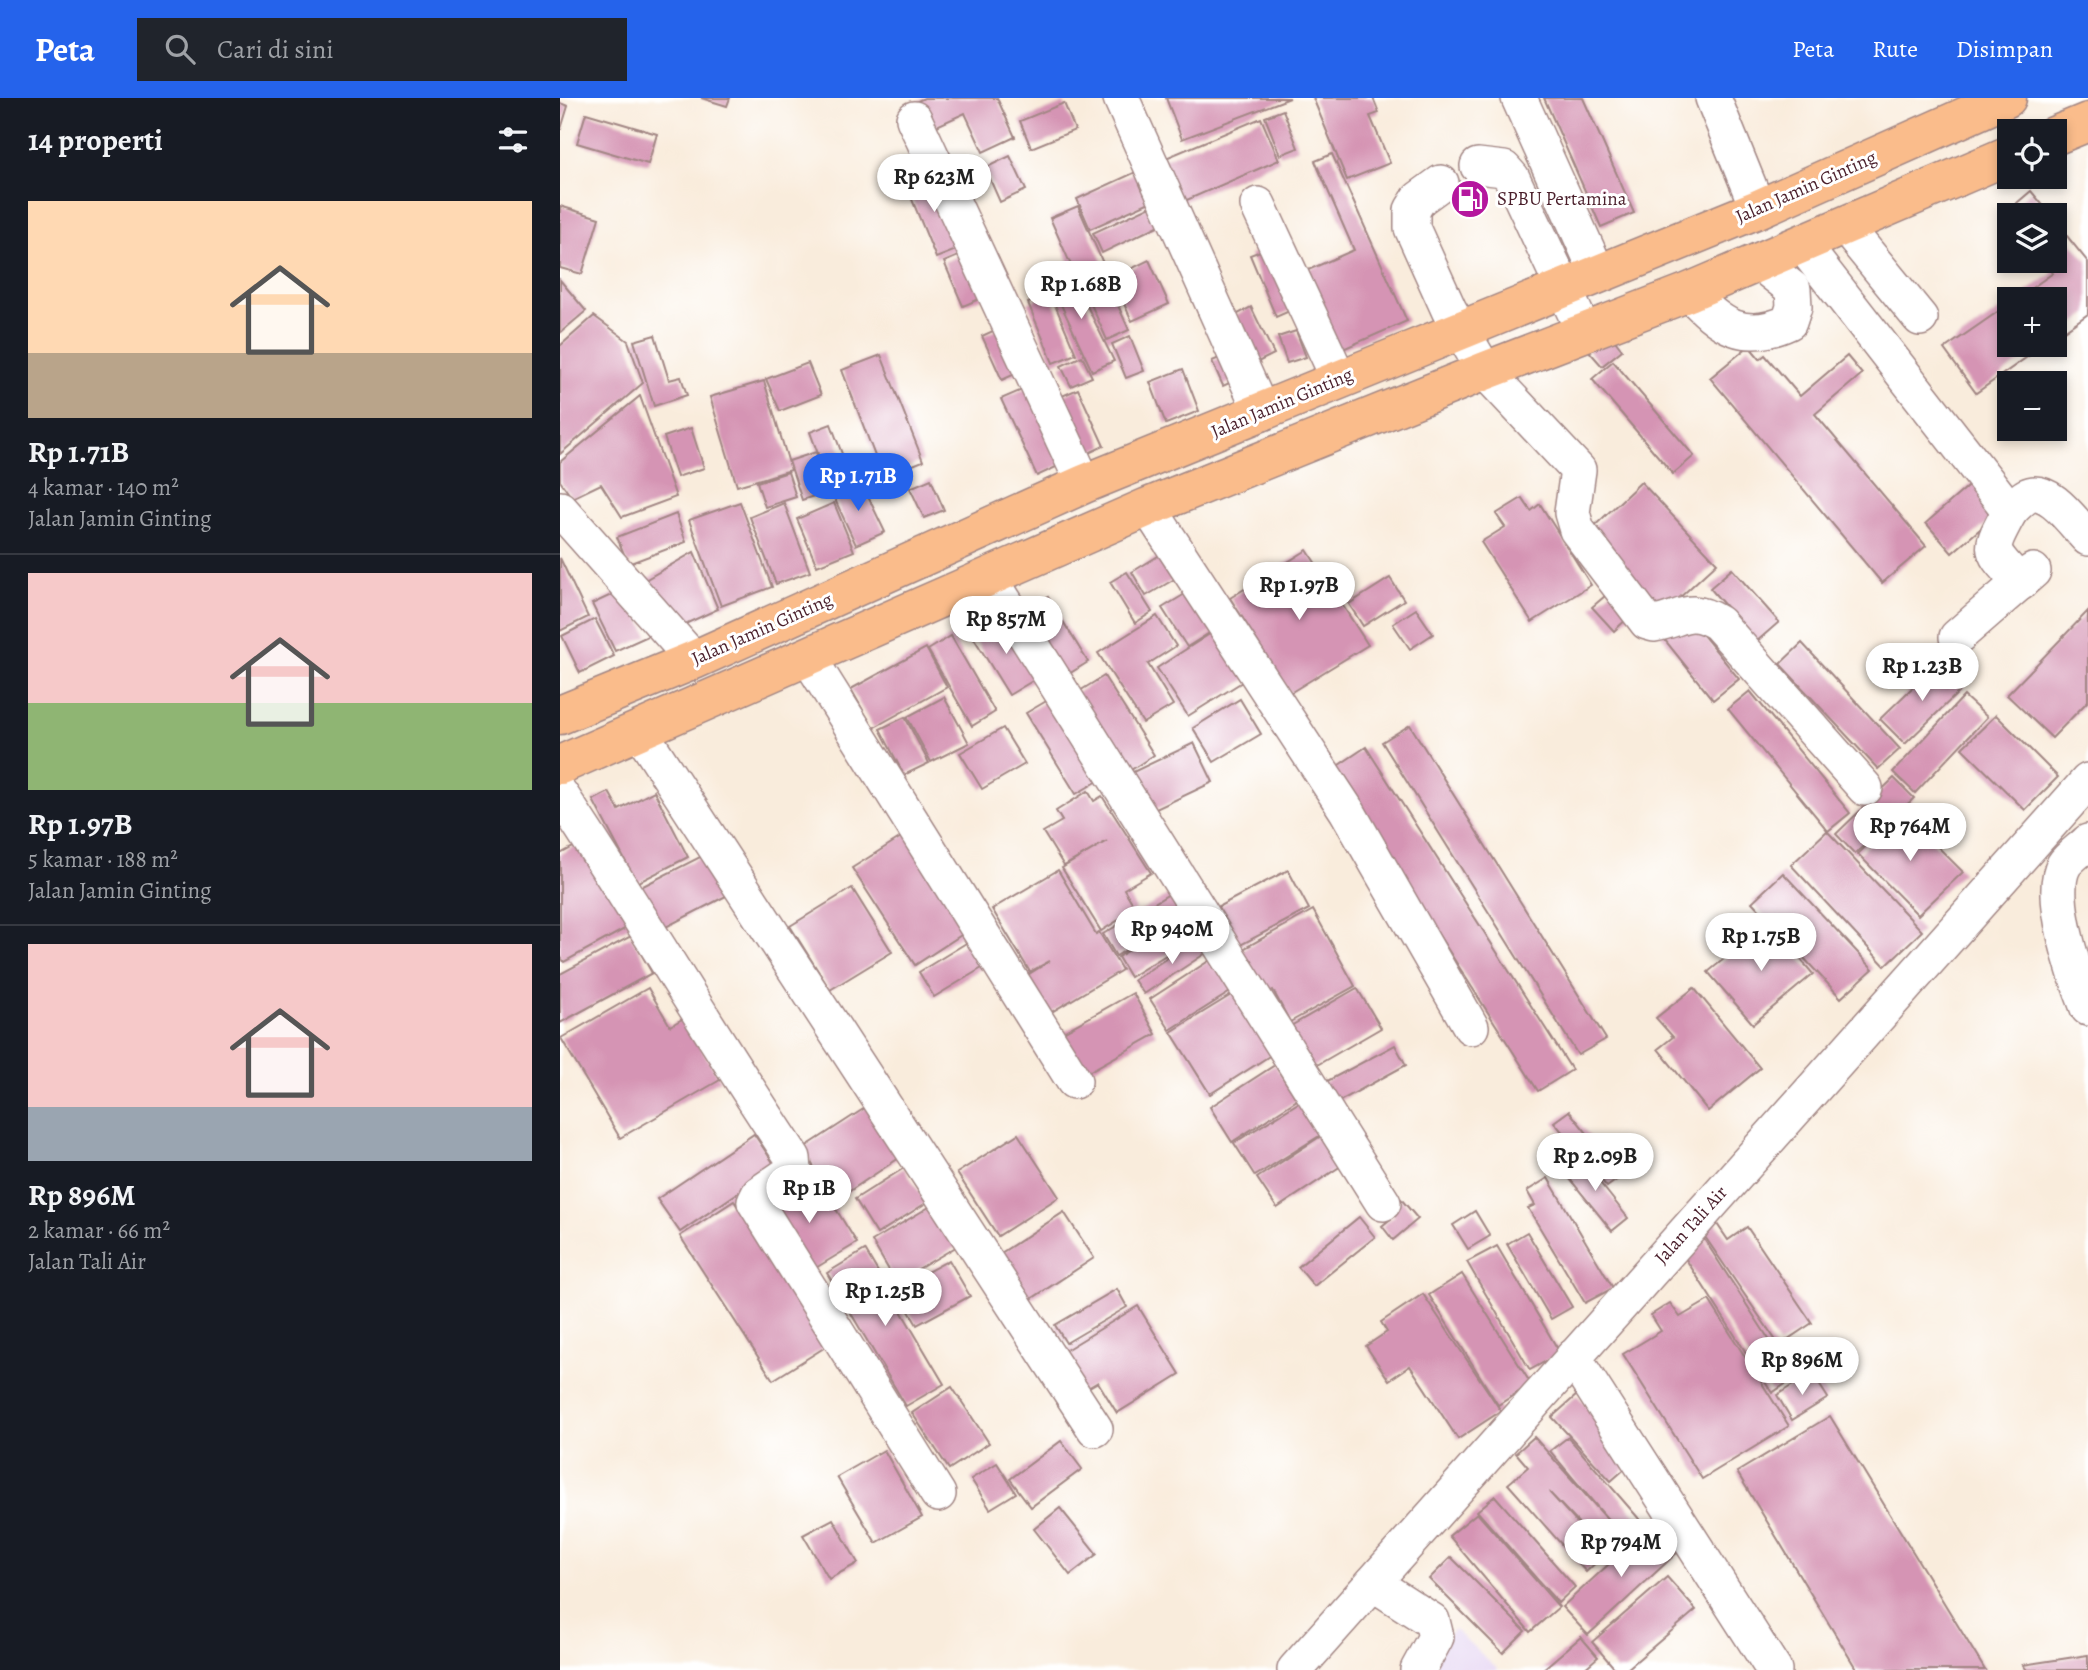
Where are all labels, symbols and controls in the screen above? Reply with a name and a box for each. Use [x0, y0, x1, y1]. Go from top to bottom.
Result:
search box [137, 18, 627, 81]
text: Peta [35, 27, 95, 72]
icon: search [161, 30, 199, 68]
text: Cari di sini [217, 32, 334, 67]
text: Peta [1792, 33, 1834, 65]
text: Rute [1872, 33, 1918, 65]
text: Disimpan [1956, 33, 2053, 65]
map controls [1997, 119, 2067, 441]
button: locate [1997, 119, 2067, 189]
text: 14 properti [28, 120, 163, 160]
icon: filters [494, 121, 532, 159]
street label: Jalan Jamin Ginting [1731, 144, 1881, 230]
pin: Rp 623M [869, 155, 999, 214]
text: Rp 623M [893, 161, 975, 192]
fuel station icon: SPBU Pertamina [1449, 178, 1491, 220]
place label: SPBU Pertamina [1497, 186, 1627, 212]
button: layers [1997, 203, 2067, 273]
icon: home [217, 247, 343, 373]
pin: Rp 1.68B [1009, 262, 1153, 321]
text: Rp 1.68B [1040, 268, 1122, 299]
button: + [1997, 287, 2067, 357]
street label: Jalan Jamin Ginting [1207, 361, 1357, 445]
button: − [1997, 371, 2067, 441]
text: Rp 1.71B [28, 432, 129, 472]
pin: Rp 1.71B [786, 454, 930, 513]
text: Rp 1.71B [819, 460, 897, 491]
text: 4 kamar · 140 m² [28, 472, 179, 503]
text: Jalan Jamin Ginting [28, 503, 212, 534]
pin: Rp 1.97B [1227, 562, 1371, 622]
text: Rp 1.97B [1259, 569, 1339, 600]
street label: Jalan Jamin Ginting [687, 586, 837, 672]
pin: Rp 857M [941, 596, 1071, 656]
text: Rp 857M [966, 603, 1046, 634]
icon: home [217, 619, 343, 745]
pin: Rp 1.23B [1850, 644, 1994, 703]
text: Rp 1.23B [1882, 650, 1962, 681]
text: Rp 1.97B [28, 804, 132, 844]
pin: Rp 764M [1845, 804, 1975, 863]
text: Rp 764M [1869, 810, 1951, 841]
text: 5 kamar · 188 m² [28, 844, 178, 875]
text: Jalan Jamin Ginting [28, 875, 212, 906]
pin: Rp 940M [1107, 906, 1237, 966]
text: Rp 940M [1130, 913, 1214, 944]
pin: Rp 1.75B [1689, 914, 1833, 973]
text: Rp 1.75B [1721, 920, 1801, 951]
icon: home [217, 990, 343, 1116]
pin: Rp 2.09B [1523, 1134, 1667, 1193]
text: Rp 2.09B [1553, 1140, 1637, 1171]
pin: Rp 1B [760, 1166, 858, 1225]
text: Rp 1B [782, 1172, 836, 1203]
text: Rp 896M [28, 1175, 136, 1215]
street label: Jalan Tali Air [1649, 1180, 1733, 1270]
text: 2 kamar · 66 m² [28, 1215, 170, 1246]
text: Jalan Tali Air [28, 1246, 146, 1277]
pin: Rp 1.25B [813, 1268, 957, 1328]
text: Rp 1.25B [845, 1275, 925, 1306]
pin: Rp 896M [1737, 1338, 1867, 1397]
text: Rp 896M [1761, 1344, 1843, 1375]
pin: Rp 794M [1556, 1520, 1686, 1579]
text: Rp 794M [1580, 1526, 1662, 1557]

